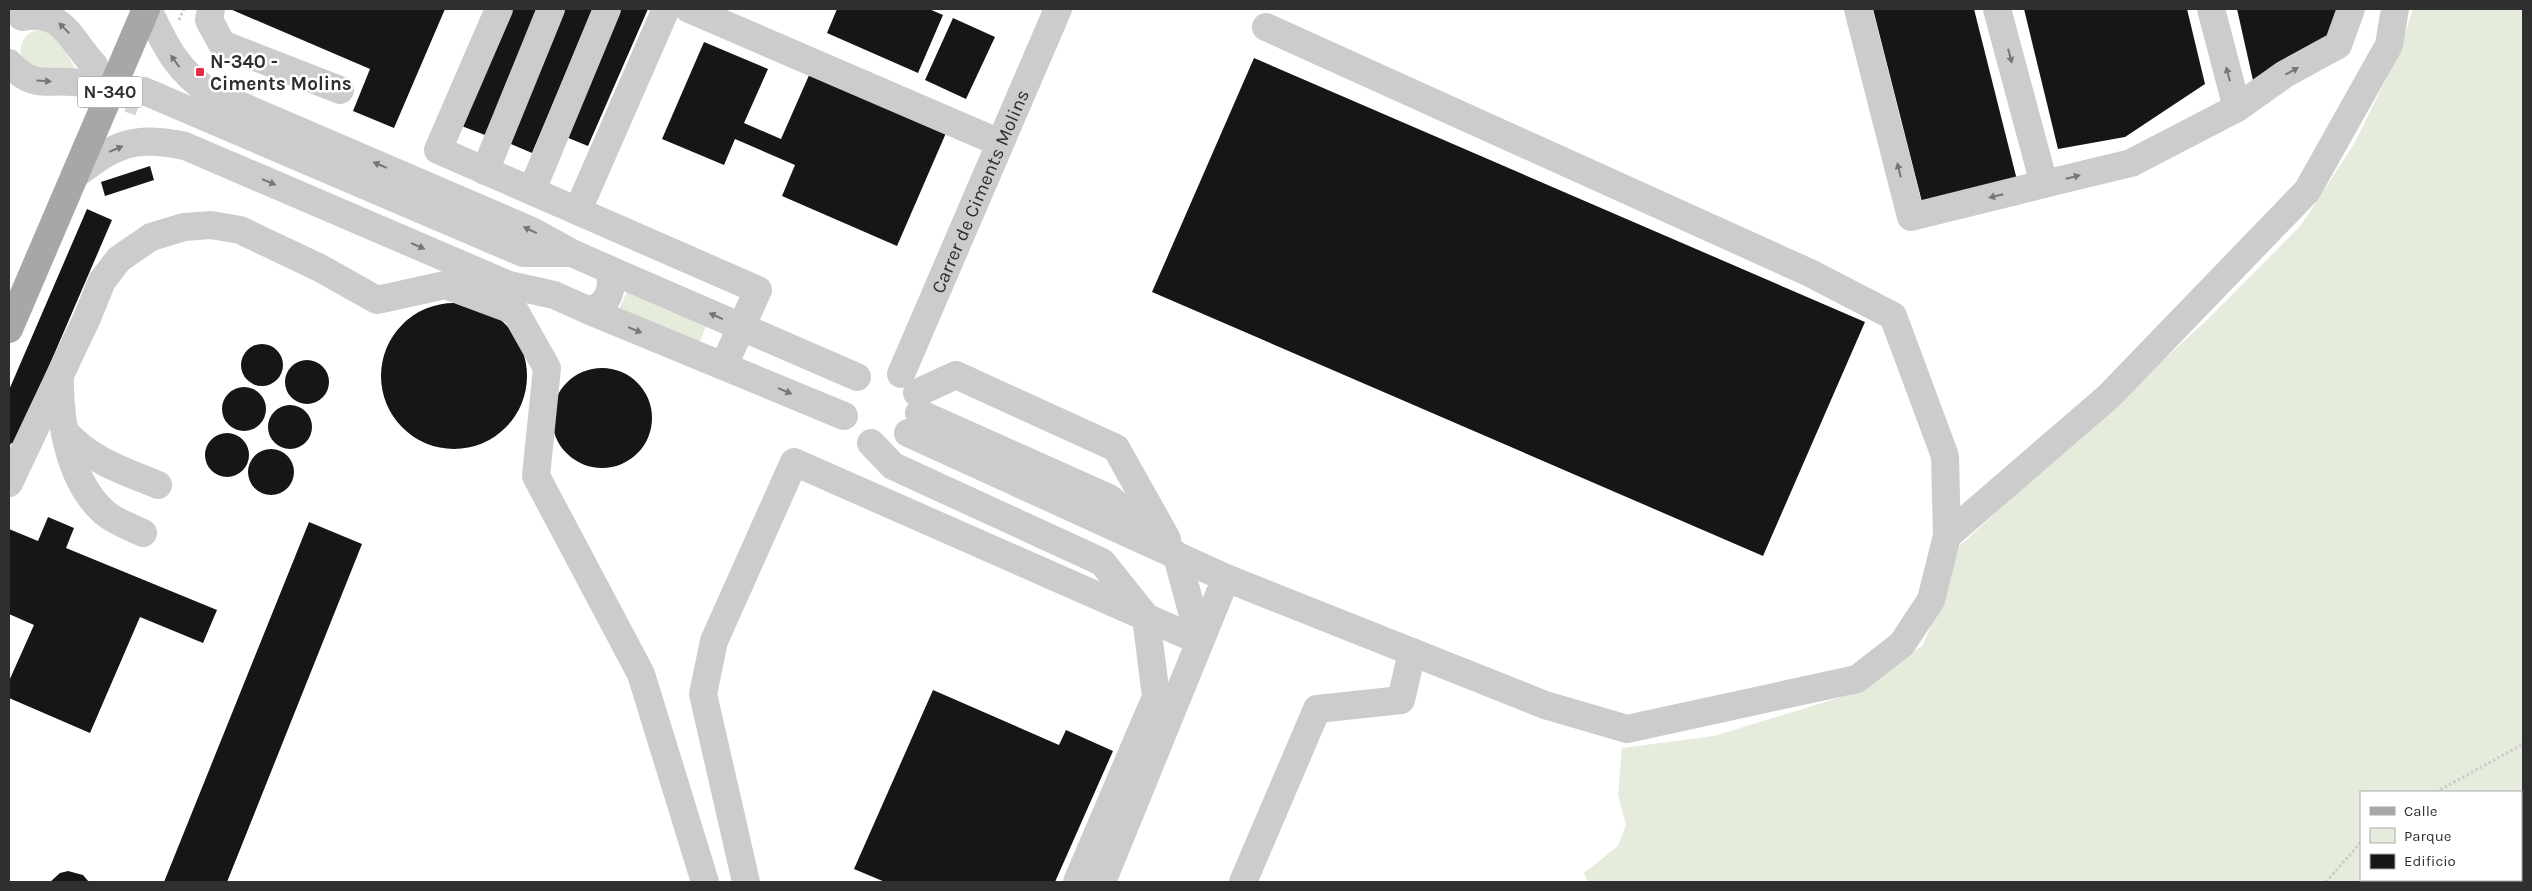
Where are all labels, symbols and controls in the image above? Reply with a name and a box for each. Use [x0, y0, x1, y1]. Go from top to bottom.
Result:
one-way arrow [59, 23, 71, 35]
one-way arrow [2006, 48, 2014, 63]
place label: N-340 - Ciments Molins [210, 51, 352, 95]
one-way arrow [170, 54, 180, 68]
marker: N-340 - Ciments Molins [194, 66, 206, 78]
one-way arrow [2224, 66, 2232, 81]
one-way arrow [2285, 66, 2299, 75]
road number: N-340 [78, 76, 142, 108]
one-way arrow [36, 78, 52, 86]
street label: Carrer de Ciments Molins [927, 86, 1034, 297]
one-way arrow [109, 144, 123, 152]
one-way arrow [373, 161, 387, 169]
one-way arrow [1895, 162, 1903, 177]
one-way arrow [2065, 173, 2080, 181]
one-way arrow [262, 179, 276, 187]
one-way arrow [1989, 192, 2004, 200]
one-way arrow [522, 226, 537, 234]
one-way arrow [411, 243, 425, 251]
one-way arrow [709, 311, 723, 319]
one-way arrow [628, 326, 642, 334]
one-way arrow [778, 387, 793, 395]
legend [2360, 791, 2522, 881]
text: Calle [2404, 802, 2438, 820]
text: Parque [2404, 827, 2452, 845]
text: Edificio [2404, 852, 2456, 870]

